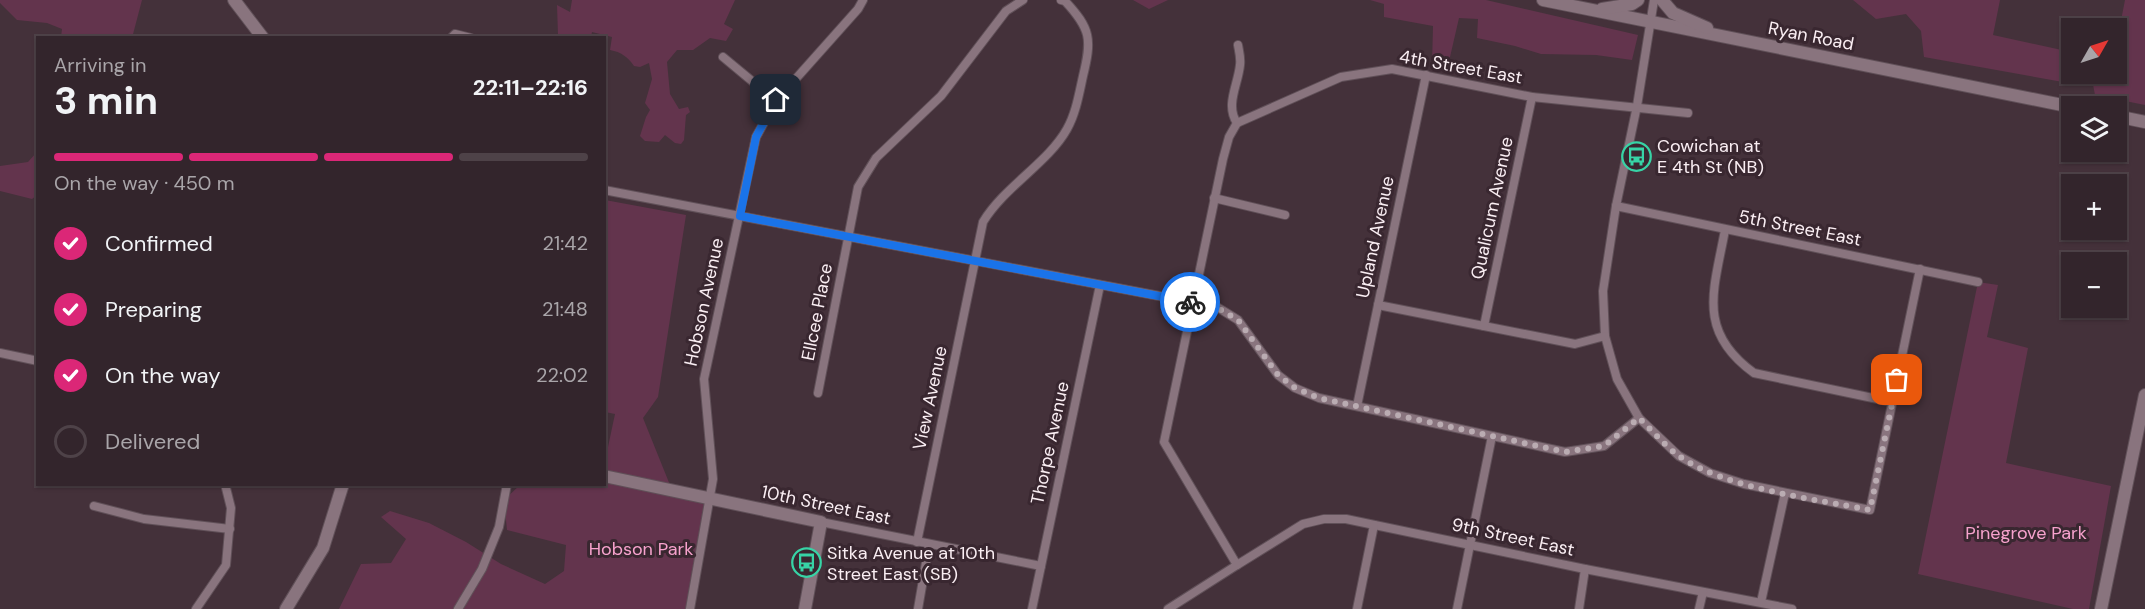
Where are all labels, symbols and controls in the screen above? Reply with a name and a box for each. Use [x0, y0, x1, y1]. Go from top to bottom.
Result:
street label: Ryan Road [1766, 16, 1856, 56]
north arrow [2061, 18, 2127, 84]
map controls [2061, 18, 2127, 318]
street label: 4th Street East [1398, 44, 1524, 90]
text: Arriving in [54, 52, 146, 78]
text: 22:11–22:16 [473, 73, 588, 102]
pin [750, 74, 801, 125]
text: 3 min [54, 75, 158, 126]
icon: home [759, 83, 792, 116]
button: layers [2061, 96, 2127, 162]
place label: Cowichan at E 4th St (NB) [1657, 134, 1764, 179]
street label: Qualicum Avenue [1465, 135, 1519, 281]
bus stop icon: Cowichan at E 4th St (NB) [1620, 140, 1652, 172]
text: On the way · 450 m [54, 170, 235, 196]
street label: Upland Avenue [1350, 174, 1400, 300]
button: + [2061, 174, 2127, 240]
street label: 5th Street East [1737, 204, 1863, 252]
icon: check [54, 227, 87, 260]
text: Confirmed [105, 229, 213, 258]
text: 21:42 [543, 230, 588, 256]
street label: Hobson Avenue [679, 236, 729, 368]
button: − [2061, 252, 2127, 318]
street label: Ellcee Place [796, 261, 838, 363]
courier [1160, 272, 1220, 332]
icon: bike [1174, 286, 1207, 319]
icon: check [54, 293, 87, 326]
text: Preparing [105, 295, 202, 324]
text: 21:48 [542, 296, 588, 322]
street label: View Avenue [907, 344, 953, 452]
pin [1871, 354, 1922, 405]
icon: check [54, 359, 87, 392]
text: On the way [105, 361, 220, 390]
text: 22:02 [536, 362, 588, 388]
icon: bag [1880, 363, 1913, 396]
street label: Thorpe Avenue [1025, 379, 1075, 507]
text: Delivered [105, 427, 200, 456]
street label: 10th Street East [759, 480, 893, 530]
street label: 9th Street East [1449, 512, 1577, 562]
park label: Pinegrove Park [1965, 521, 2087, 545]
park label: Hobson Park [589, 537, 693, 561]
place label: Sitka Avenue at 10th Street East (SB) [827, 541, 995, 586]
bus stop icon: Sitka Avenue at 10th Street East (SB) [790, 547, 822, 579]

